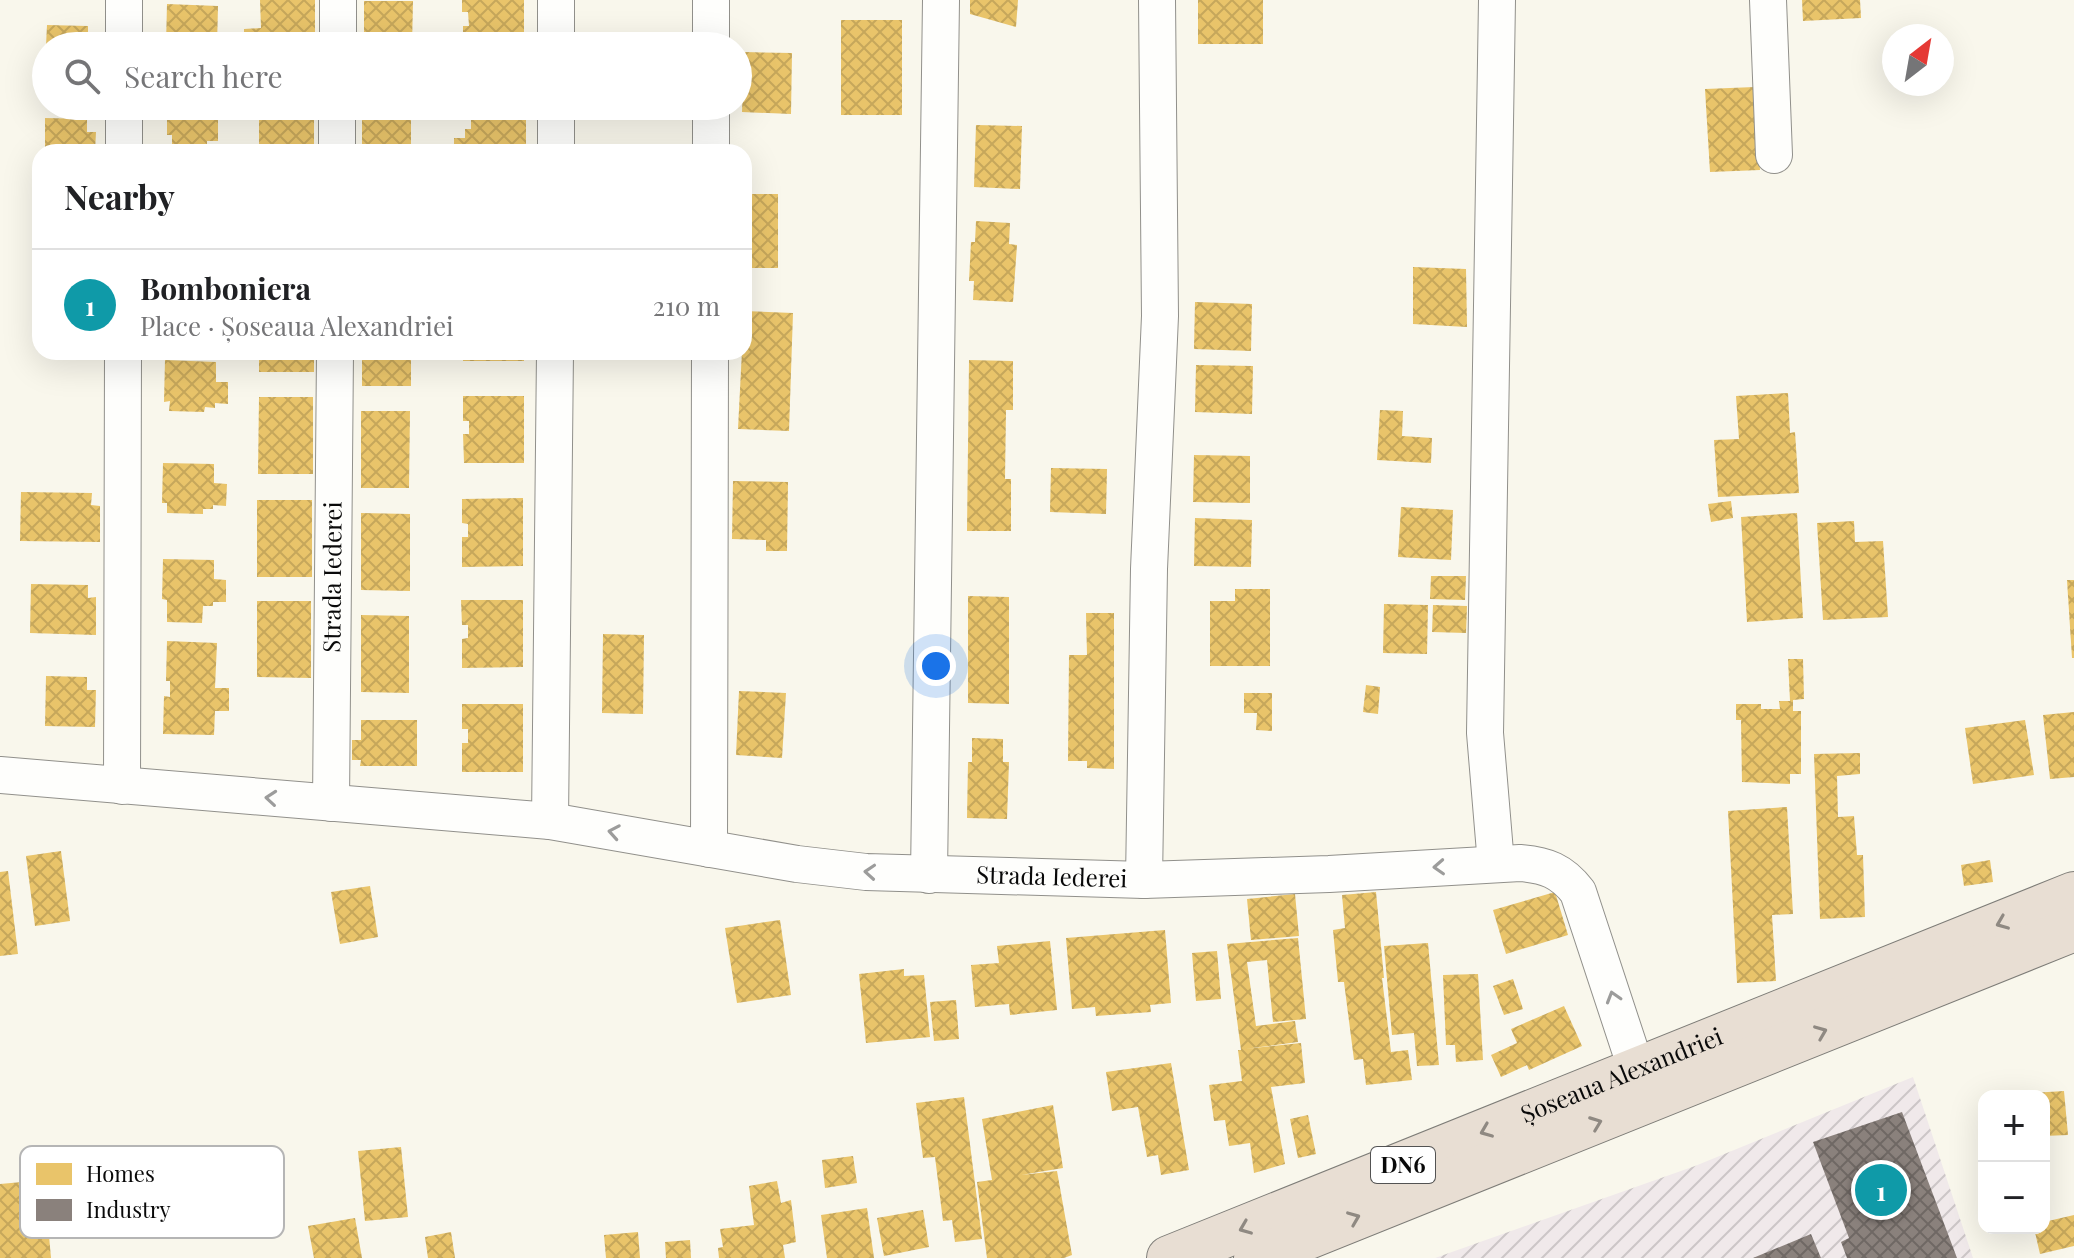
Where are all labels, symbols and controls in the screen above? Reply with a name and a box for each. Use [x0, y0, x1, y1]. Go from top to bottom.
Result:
north arrow [1882, 24, 1954, 96]
search box [32, 32, 752, 120]
icon: search [60, 54, 104, 98]
text: Search here [124, 56, 283, 96]
text: Nearby [64, 173, 175, 219]
text: Bomboniera [140, 268, 311, 308]
text: 1 [85, 288, 95, 323]
text: 210 m [653, 288, 720, 323]
text: Place · Șoseaua Alexandriei [140, 308, 454, 343]
street label: Strada Iederei [314, 501, 348, 653]
your location [916, 646, 956, 686]
one-way arrow [264, 790, 277, 807]
one-way arrow [607, 824, 620, 841]
street label: Strada Iederei [976, 857, 1128, 894]
one-way arrow [1432, 858, 1445, 875]
one-way arrow [863, 864, 876, 881]
one-way arrow [1996, 913, 2010, 930]
one-way arrow [1606, 991, 1622, 1005]
street label: Șoseaua Alexandriei [1515, 1019, 1727, 1129]
one-way arrow [1813, 1025, 1827, 1042]
map controls [1978, 1090, 2050, 1234]
button: + [1978, 1090, 2050, 1162]
one-way arrow [1588, 1116, 1602, 1132]
one-way arrow [1480, 1121, 1494, 1138]
legend [20, 1146, 284, 1238]
road number: DN6 [1371, 1147, 1435, 1183]
text: Homes [86, 1158, 155, 1188]
pin: 1 [1855, 1160, 1907, 1220]
button: − [1978, 1162, 2050, 1234]
text: Industry [86, 1194, 171, 1224]
one-way arrow [1346, 1212, 1360, 1228]
one-way arrow [1239, 1218, 1253, 1234]

